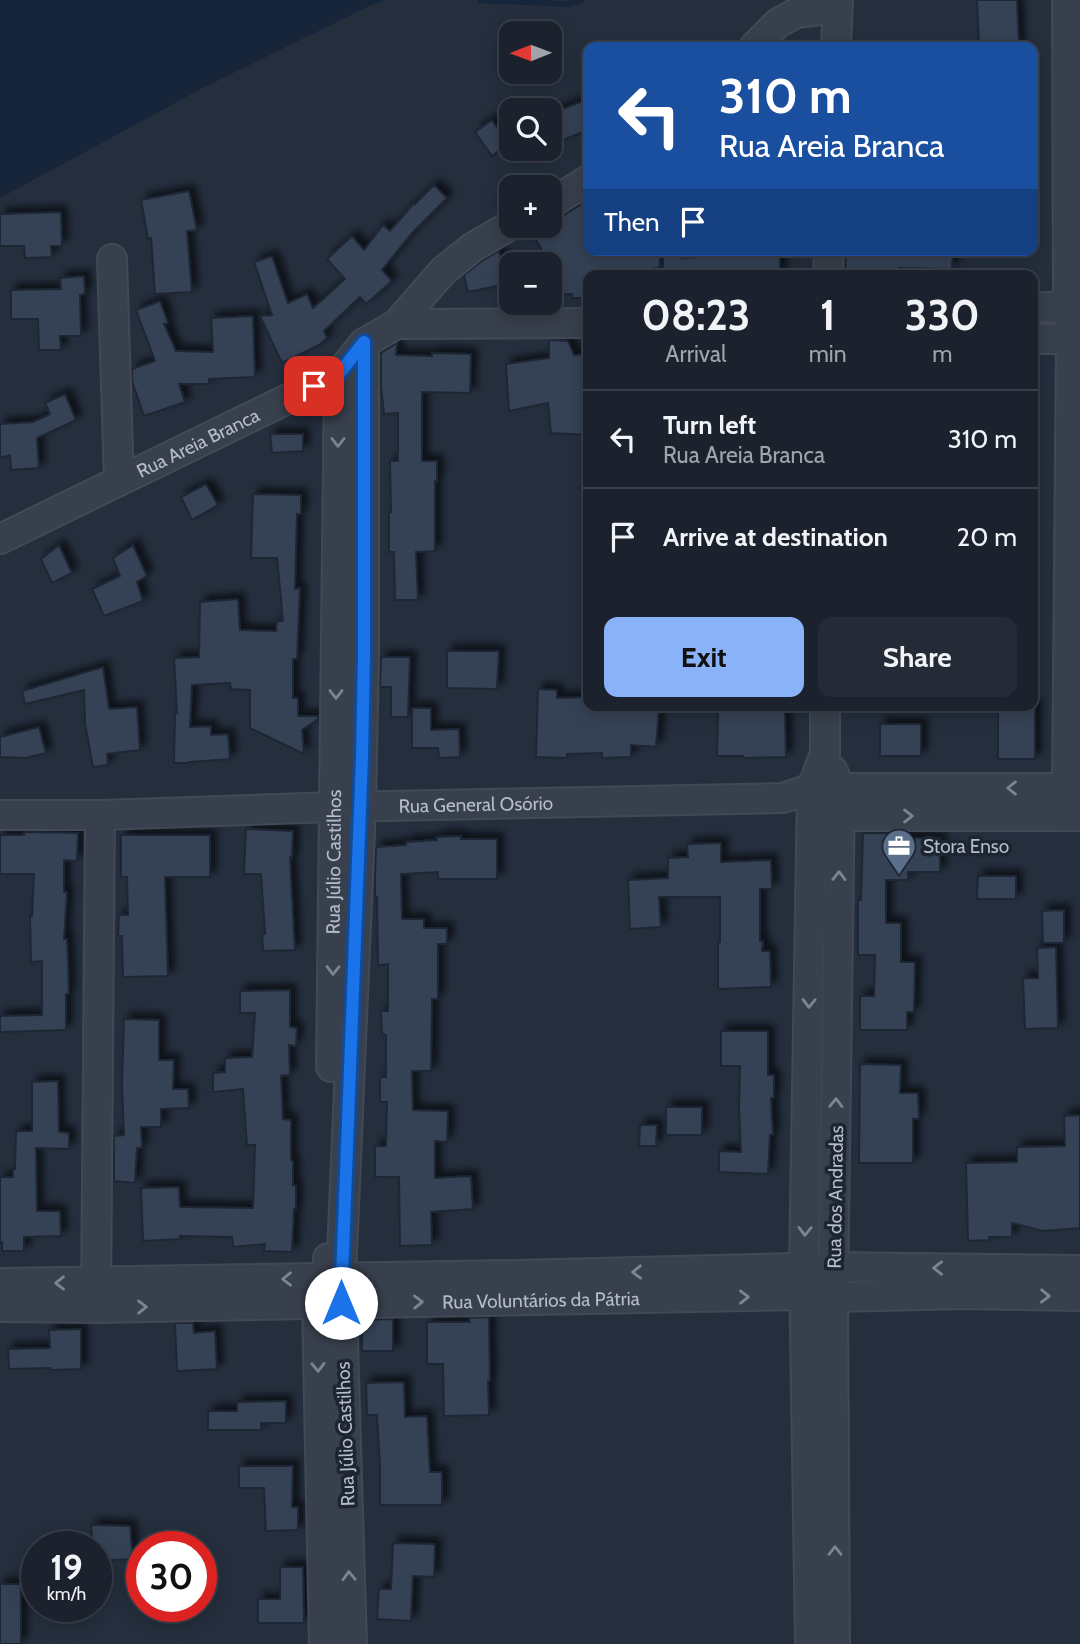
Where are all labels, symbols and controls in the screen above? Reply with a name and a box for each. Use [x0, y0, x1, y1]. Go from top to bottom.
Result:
north arrow [499, 21, 562, 84]
map controls [499, 21, 562, 315]
text: 310 m [719, 66, 852, 125]
icon: left [604, 70, 695, 161]
button: search [499, 98, 562, 161]
text: Rua Areia Branca [719, 126, 944, 165]
button: + [499, 175, 562, 238]
icon: arrive [674, 203, 712, 241]
text: Then [604, 206, 660, 238]
button: − [499, 252, 562, 315]
text: 08:23 [641, 289, 750, 341]
text: 1 [820, 289, 835, 341]
text: 330 [905, 289, 980, 341]
text: Arrival [665, 340, 726, 368]
text: min [809, 340, 847, 368]
text: m [932, 340, 952, 368]
pin [284, 356, 344, 416]
icon: arrive [295, 367, 333, 405]
street label: Rua Areia Branca [133, 404, 263, 483]
text: Turn left [663, 409, 756, 441]
icon: left [604, 420, 642, 458]
text: 310 m [948, 423, 1017, 455]
one-way arrow [330, 437, 346, 448]
text: Rua Areia Branca [663, 441, 825, 469]
icon: arrive [604, 518, 642, 556]
text: Arrive at destination [663, 521, 888, 553]
text: 20 m [957, 521, 1017, 553]
button: Exit [604, 617, 804, 697]
button: Share [818, 617, 1017, 697]
one-way arrow [328, 689, 344, 700]
one-way arrow [1006, 780, 1017, 796]
street label: Rua Júlio Castilhos [322, 789, 346, 935]
street label: Rua General Osório [398, 792, 553, 818]
one-way arrow [903, 808, 914, 824]
office icon: Stora Enso [880, 827, 918, 876]
place label: Stora Enso [923, 835, 1009, 858]
one-way arrow [831, 870, 847, 881]
one-way arrow [325, 966, 341, 976]
one-way arrow [801, 999, 817, 1009]
one-way arrow [828, 1098, 844, 1108]
street label: Rua dos Andradas [823, 1125, 848, 1269]
one-way arrow [797, 1226, 813, 1237]
one-way arrow [933, 1260, 943, 1276]
one-way arrow [632, 1264, 642, 1280]
position arrow [304, 1266, 378, 1340]
one-way arrow [282, 1271, 293, 1286]
one-way arrow [54, 1275, 65, 1290]
street label: Rua Voluntários da Pátria [442, 1287, 640, 1314]
one-way arrow [1039, 1288, 1050, 1303]
one-way arrow [738, 1289, 749, 1304]
one-way arrow [413, 1294, 424, 1310]
one-way arrow [137, 1299, 147, 1315]
street label: Rua Júlio Castilhos [331, 1361, 360, 1507]
one-way arrow [310, 1362, 326, 1373]
speed limit sign: 30 [126, 1531, 217, 1622]
text: 19 [50, 1546, 83, 1589]
one-way arrow [827, 1546, 843, 1556]
one-way arrow [342, 1570, 357, 1581]
text: km/h [47, 1583, 86, 1605]

